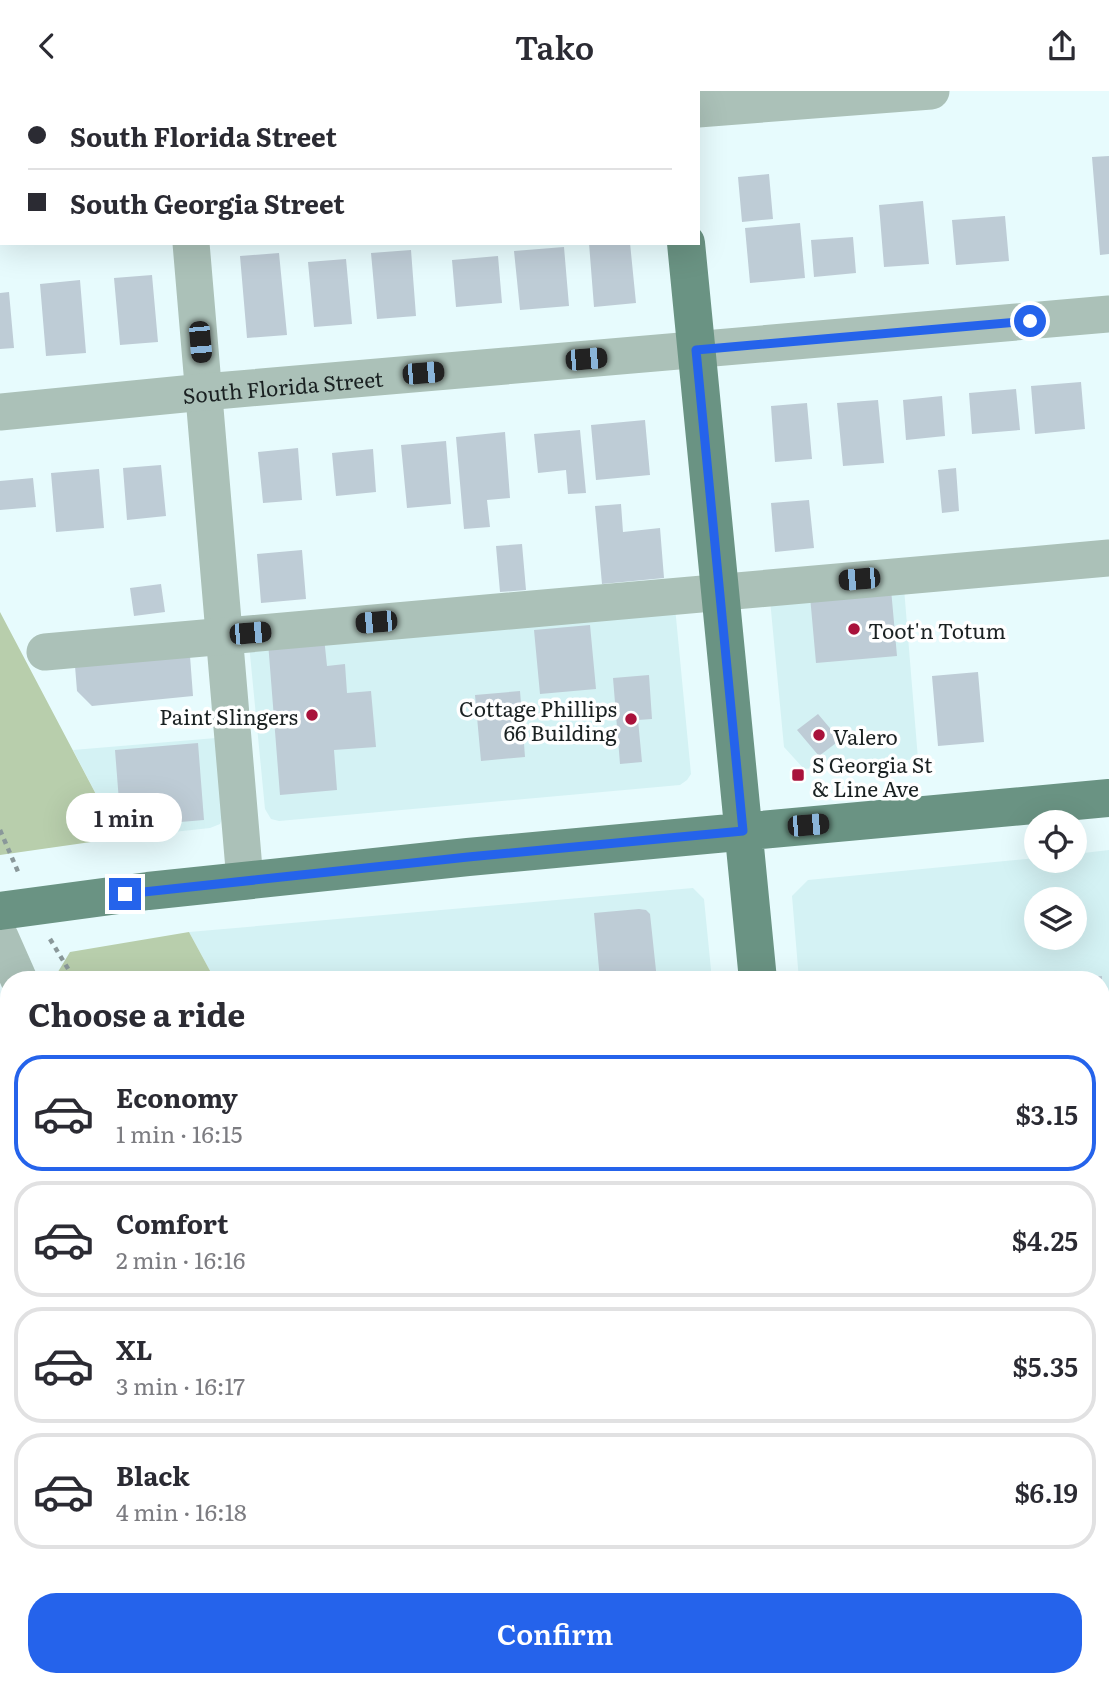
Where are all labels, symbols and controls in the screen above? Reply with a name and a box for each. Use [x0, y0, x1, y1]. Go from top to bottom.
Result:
text: Tako [515, 22, 594, 70]
icon: back [28, 27, 66, 65]
icon: share [1043, 27, 1081, 65]
text: South Florida Street [70, 116, 337, 155]
text: South Georgia Street [70, 183, 345, 222]
route start [1014, 305, 1046, 337]
car [188, 320, 213, 364]
car [565, 347, 608, 371]
street label: South Florida Street [181, 361, 385, 410]
car [402, 361, 445, 385]
car [838, 567, 881, 591]
car [355, 610, 398, 634]
place label: Toot'n Totum [868, 614, 1006, 645]
car [229, 621, 272, 645]
marker: Toot'n Totum [846, 621, 862, 637]
place label: Cottage Phillips 66 Building [459, 692, 617, 747]
place label: Paint Slingers [159, 700, 298, 731]
marker: Paint Slingers [304, 707, 320, 723]
marker: Cottage Phillips 66 Building [623, 711, 639, 727]
place label: Valero [833, 720, 898, 751]
marker: Valero [811, 727, 827, 743]
place label: S Georgia St & Line Ave [812, 748, 933, 803]
marker: S Georgia St & Line Ave [790, 767, 806, 783]
callout: 1 min [67, 793, 183, 841]
text: 1 min [94, 800, 154, 834]
map controls [1024, 810, 1087, 950]
button: locate [1024, 810, 1087, 873]
car [787, 813, 830, 837]
route end [109, 878, 141, 910]
button: layers [1024, 887, 1087, 950]
text: Choose a ride [28, 989, 245, 1037]
text: Economy [116, 1077, 238, 1116]
icon: car [32, 1082, 95, 1145]
text: $3.15 [1016, 1094, 1078, 1133]
text: 1 min · 16:15 [116, 1116, 242, 1150]
text: Comfort [116, 1203, 228, 1242]
icon: car [32, 1208, 95, 1271]
text: $4.25 [1012, 1220, 1078, 1259]
text: 2 min · 16:16 [116, 1242, 245, 1276]
text: XL [116, 1329, 153, 1368]
icon: car [32, 1334, 95, 1397]
text: $5.35 [1013, 1346, 1078, 1385]
text: 3 min · 16:17 [116, 1368, 245, 1402]
text: Black [116, 1455, 190, 1494]
icon: car [32, 1460, 95, 1523]
text: $6.19 [1015, 1472, 1078, 1511]
text: 4 min · 16:18 [116, 1494, 247, 1528]
button: Confirm [28, 1593, 1082, 1673]

